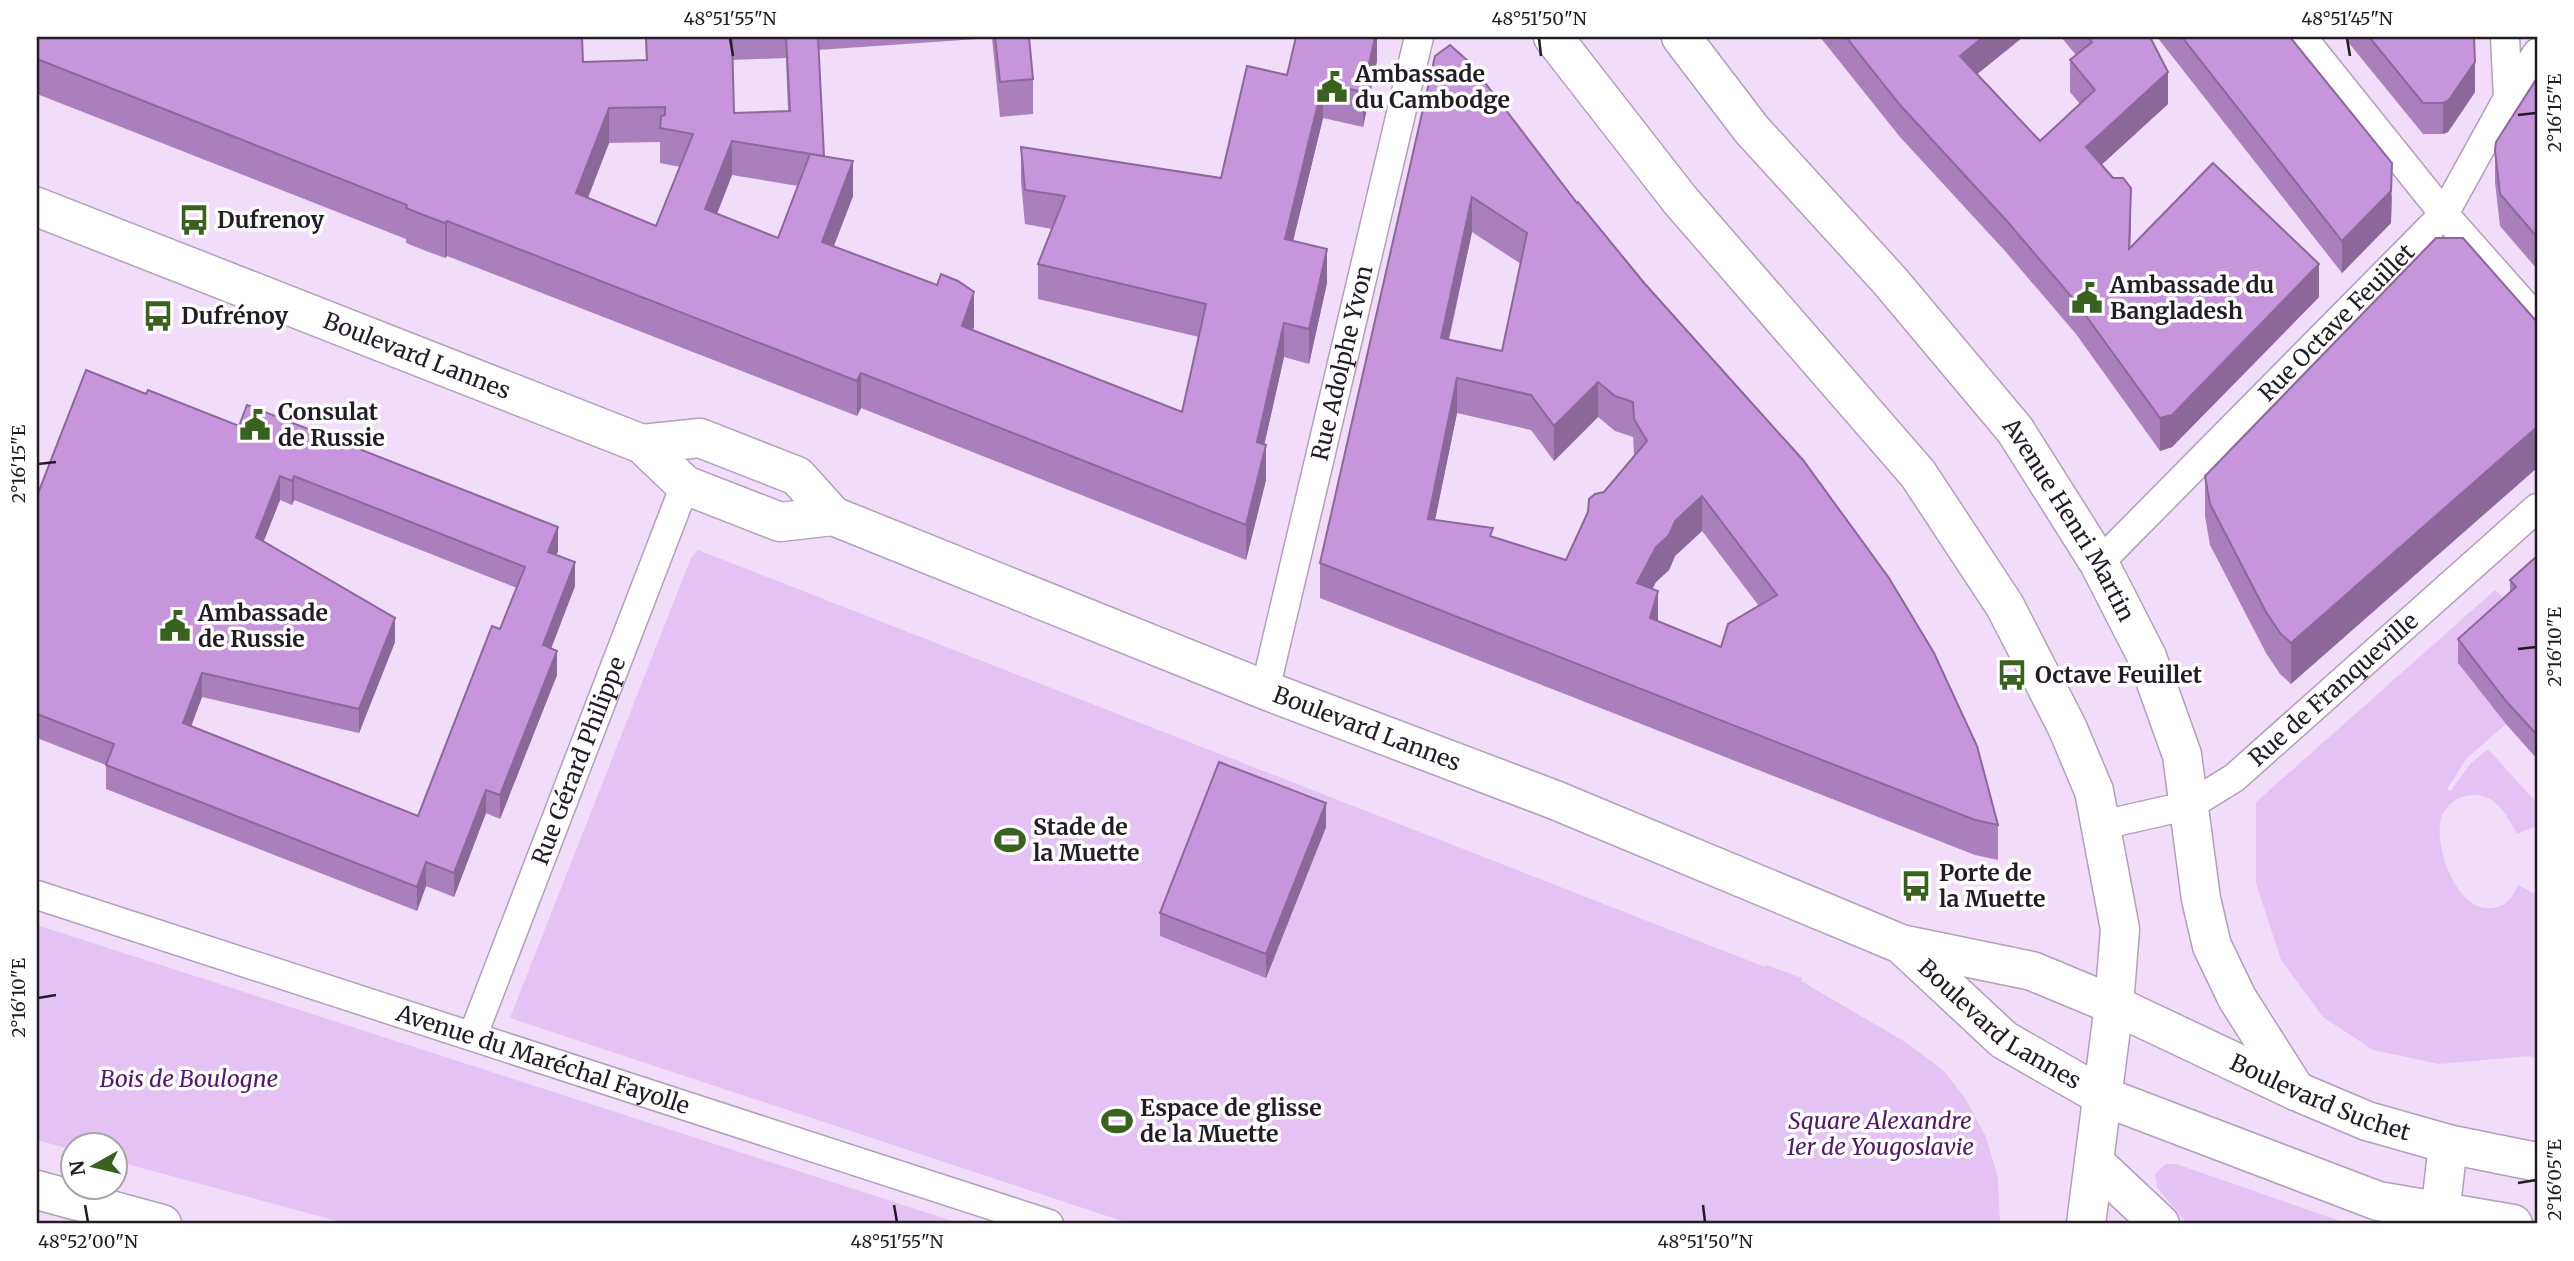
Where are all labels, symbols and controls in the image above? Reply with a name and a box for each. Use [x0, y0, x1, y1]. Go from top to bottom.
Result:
text: 48°51'55"N [683, 7, 777, 30]
text: 48°51'50"N [1491, 7, 1587, 30]
text: 48°51'45"N [2301, 7, 2393, 30]
place label: Ambassade du Cambodge [1354, 59, 1510, 114]
public building icon: Ambassade du Cambodge [1315, 70, 1349, 104]
text: 2°16'15"E [2543, 73, 2566, 152]
bus stop icon: Dufrenoy [177, 203, 211, 237]
place label: Dufrenoy [217, 205, 325, 234]
street label: Rue Octave Feuillet [2252, 237, 2420, 407]
street label: Rue Adolphe Yvon [1305, 262, 1379, 463]
place label: Ambassade du Bangladesh [2109, 270, 2274, 325]
public building icon: Ambassade du Bangladesh [2070, 281, 2104, 315]
bus stop icon: Dufrénoy [141, 299, 175, 333]
place label: Dufrénoy [181, 301, 289, 330]
street label: Boulevard Lannes [319, 306, 515, 405]
place label: Consulat de Russie [278, 397, 385, 452]
public building icon: Consulat de Russie [238, 408, 272, 442]
street label: Avenue Henri Martin [1996, 411, 2141, 626]
text: 2°16'15"E [7, 424, 30, 503]
place label: Ambassade de Russie [197, 598, 328, 653]
street label: Rue de Franqueville [2242, 606, 2424, 772]
text: 2°16'10"E [2543, 607, 2566, 687]
public building icon: Ambassade de Russie [158, 609, 192, 643]
street label: Rue Gérard Philippe [525, 652, 631, 869]
bus stop icon: Octave Feuillet [1995, 658, 2029, 692]
place label: Octave Feuillet [2035, 660, 2202, 689]
street label: Boulevard Lannes [1269, 679, 1465, 777]
place label: Stade de la Muette [1033, 812, 1139, 867]
sports icon: Stade de la Muette [993, 823, 1027, 857]
place label: Porte de la Muette [1939, 858, 2045, 913]
bus stop icon: Porte de la Muette [1899, 869, 1933, 903]
street label: Boulevard Lannes [1912, 953, 2087, 1095]
text: 2°16'10"E [7, 958, 30, 1038]
street label: Avenue du Maréchal Fayolle [392, 998, 693, 1120]
street label: Boulevard Suchet [2226, 1047, 2414, 1147]
park label: Bois de Boulogne [100, 1064, 278, 1093]
place label: Espace de glisse de la Muette [1140, 1093, 1322, 1148]
sports icon: Espace de glisse de la Muette [1100, 1104, 1134, 1138]
park label: Square Alexandre 1er de Yougoslavie [1786, 1106, 1974, 1161]
north arrow [60, 1132, 130, 1202]
text: 2°16'05"E [2543, 1139, 2566, 1221]
text: N [64, 1159, 90, 1177]
text: 48°52'00"N [38, 1230, 138, 1253]
text: 48°51'55"N [850, 1230, 944, 1253]
text: 48°51'50"N [1657, 1230, 1753, 1253]

